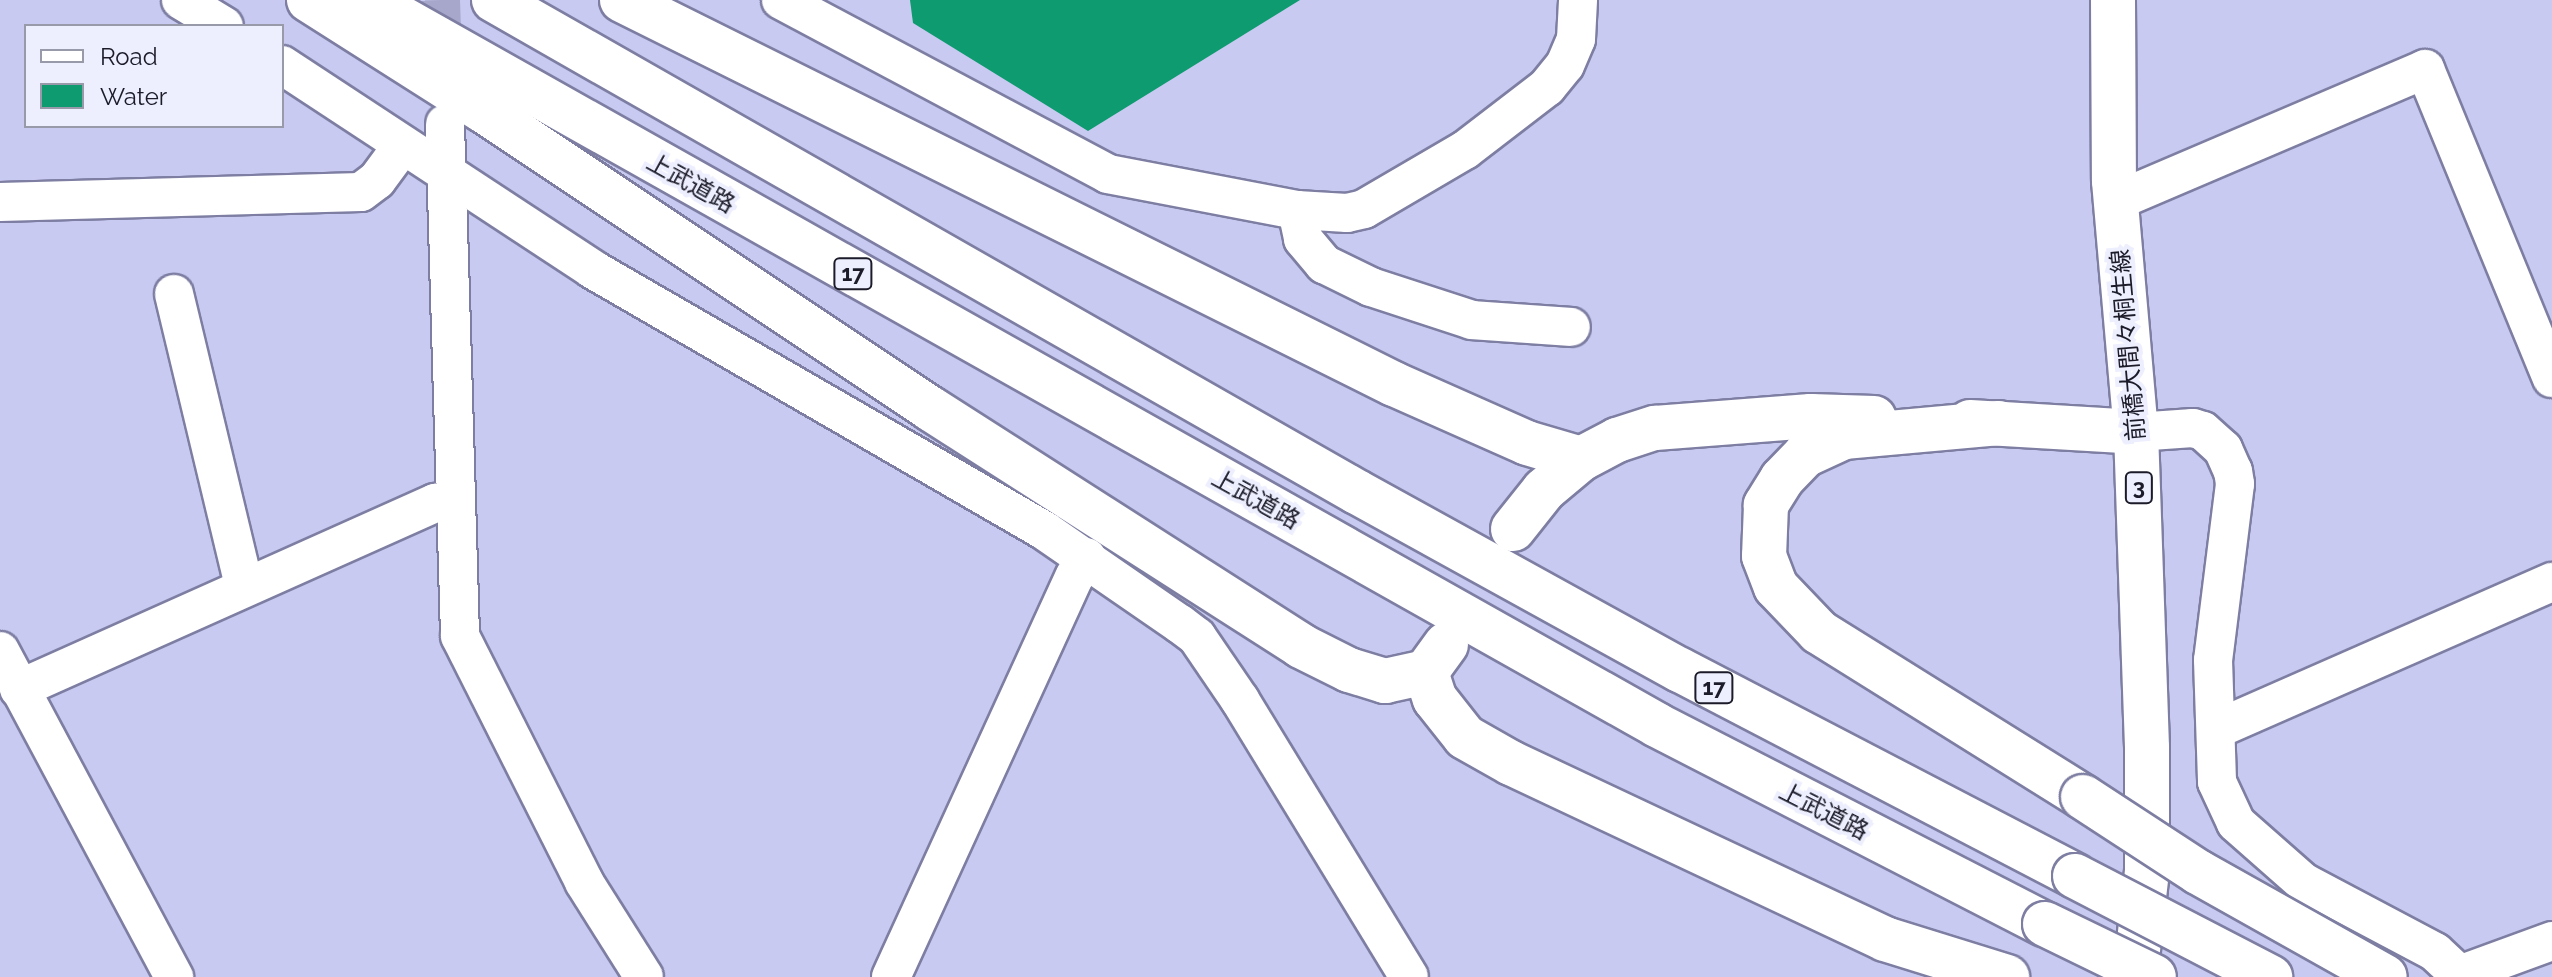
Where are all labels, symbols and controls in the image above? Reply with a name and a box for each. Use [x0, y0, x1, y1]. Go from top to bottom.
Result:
legend [24, 24, 284, 128]
text: Road [100, 42, 158, 71]
text: Water [100, 82, 167, 111]
street label: 上武道路 [642, 147, 740, 219]
street label: 前橋大間々桐生線 [2105, 248, 2151, 442]
road number: 17 [833, 256, 873, 292]
street label: 上武道路 [1207, 463, 1305, 535]
road number: 3 [2123, 470, 2155, 506]
road number: 17 [1694, 670, 1734, 706]
street label: 上武道路 [1775, 776, 1873, 846]

